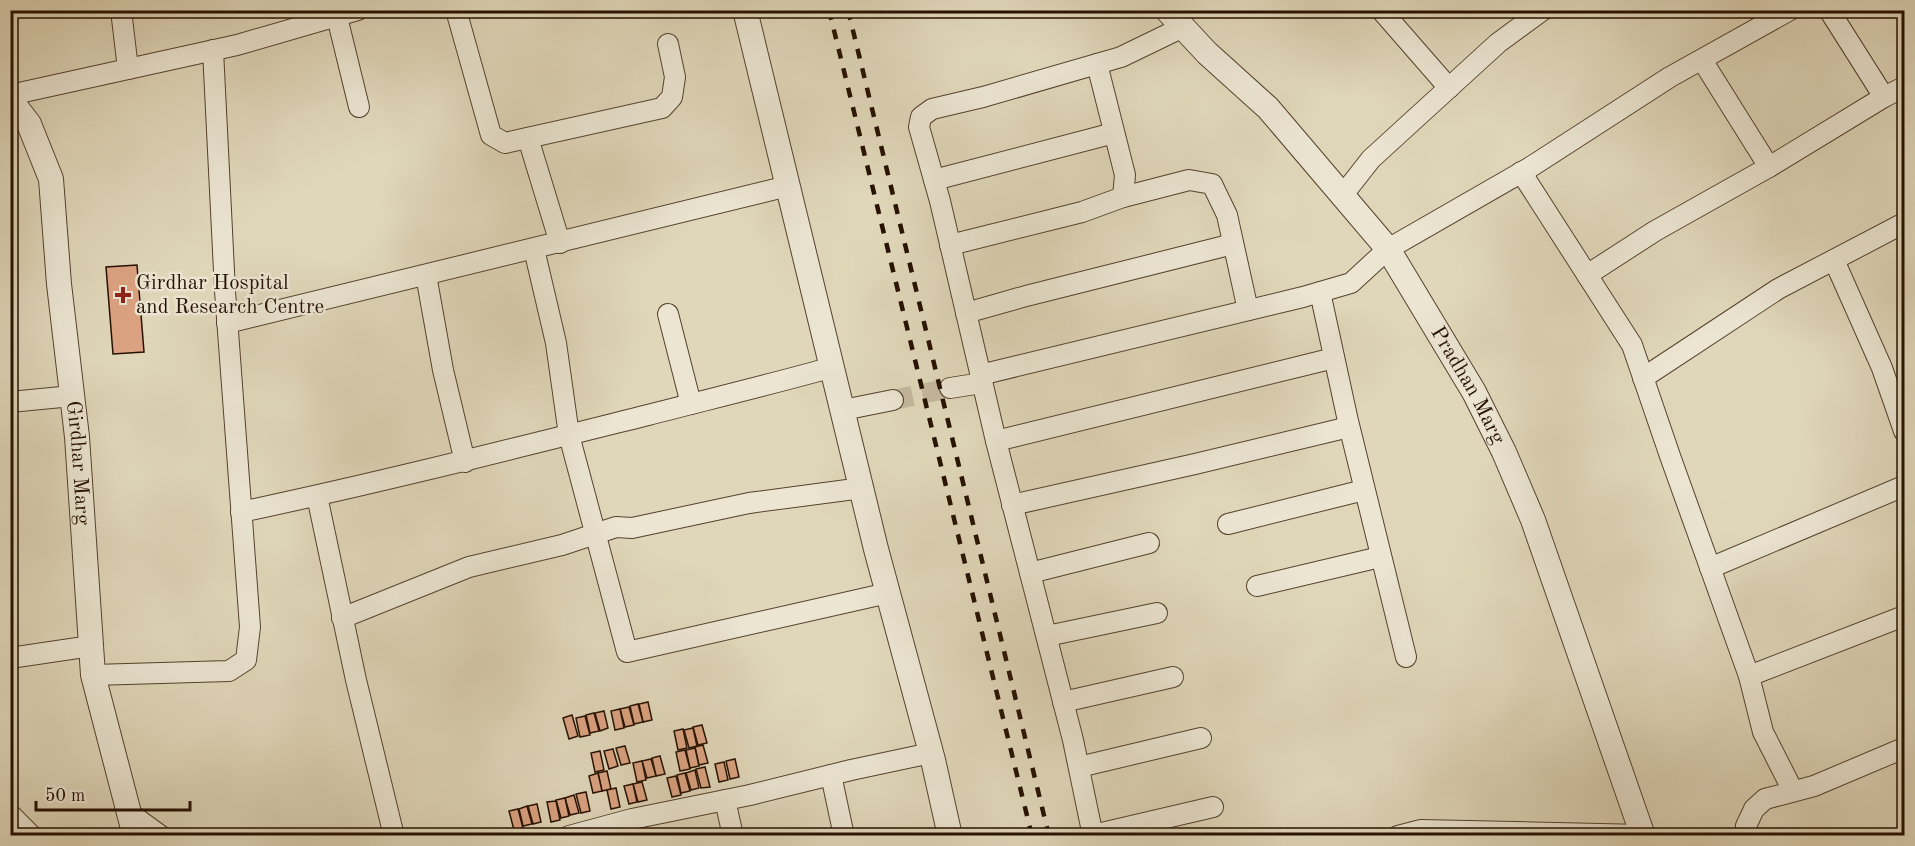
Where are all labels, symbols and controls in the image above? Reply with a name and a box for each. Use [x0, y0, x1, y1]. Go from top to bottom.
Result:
place label: Girdhar Hospital and Research Centre [136, 273, 324, 318]
marker: Girdhar Hospital and Research Centre [114, 286, 132, 304]
street label: Pradhan Marg [1427, 323, 1509, 448]
street label: Girdhar Marg [62, 400, 93, 526]
scale bar [36, 774, 190, 812]
text: 50 m [45, 787, 85, 805]

